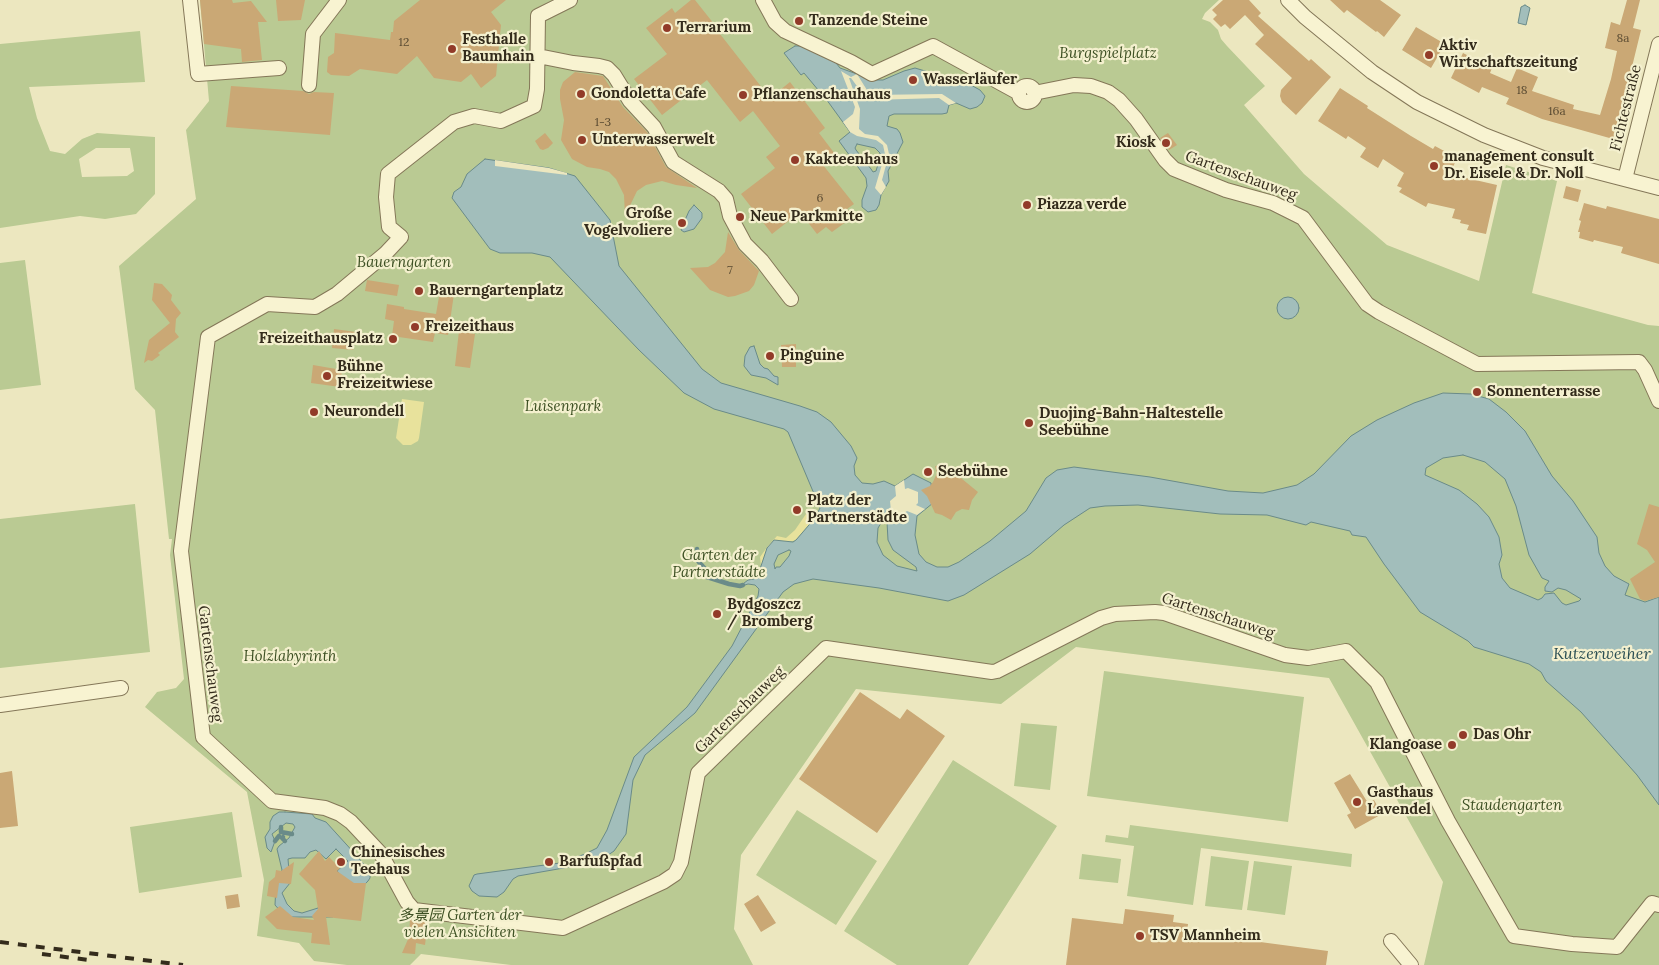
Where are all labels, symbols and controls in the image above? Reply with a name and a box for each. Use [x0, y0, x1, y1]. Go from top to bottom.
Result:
place label: Tanzende Steine [809, 12, 928, 30]
marker: Tanzende Steine [793, 15, 805, 27]
place label: Terrarium [677, 19, 751, 37]
marker: Terrarium [661, 22, 673, 34]
place label: Festhalle Baumhain [462, 31, 534, 66]
house number: 8a [1617, 32, 1629, 46]
house number: 12 [399, 36, 409, 50]
place label: Aktiv Wirtschaftszeitung [1439, 37, 1577, 72]
marker: Festhalle Baumhain [446, 43, 458, 55]
park label: Burgspielplatz [1059, 45, 1157, 63]
marker: Aktiv Wirtschaftszeitung [1423, 49, 1435, 61]
street label: Fichtestraße [1607, 63, 1645, 153]
place label: Wasserläufer [923, 71, 1017, 89]
marker: Wasserläufer [907, 74, 919, 86]
house number: 18 [1516, 84, 1528, 98]
place label: Gondoletta Cafe [591, 85, 706, 103]
place label: Pflanzenschauhaus [753, 86, 891, 104]
marker: Gondoletta Cafe [575, 88, 587, 100]
marker: Pflanzenschauhaus [737, 89, 749, 101]
house number: 16a [1548, 105, 1566, 119]
house number: 1-3 [595, 116, 611, 130]
place label: Unterwasserwelt [592, 131, 715, 149]
marker: Unterwasserwelt [576, 134, 588, 146]
place label: Kiosk [1116, 134, 1156, 152]
marker: Kiosk [1160, 137, 1172, 149]
street label: Gartenschauweg [1183, 147, 1299, 205]
place label: management consult Dr. Eisele & Dr. Noll [1444, 148, 1594, 183]
place label: Kakteenhaus [805, 151, 898, 169]
marker: Kakteenhaus [789, 154, 801, 166]
marker: management consult Dr. Eisele & Dr. Noll [1428, 160, 1440, 172]
house number: 6 [817, 192, 823, 206]
place label: Piazza verde [1037, 196, 1127, 214]
marker: Piazza verde [1021, 199, 1033, 211]
place label: Große Vogelvoliere [584, 205, 672, 240]
place label: Neue Parkmitte [750, 208, 863, 226]
marker: Neue Parkmitte [734, 211, 746, 223]
marker: Große Vogelvoliere [676, 217, 688, 229]
park label: Bauerngarten [357, 254, 451, 272]
house number: 7 [727, 264, 733, 278]
place label: Bauerngartenplatz [429, 282, 563, 300]
marker: Bauerngartenplatz [413, 285, 425, 297]
place label: Freizeithaus [425, 318, 514, 336]
marker: Freizeithaus [409, 321, 421, 333]
place label: Freizeithausplatz [259, 330, 383, 348]
marker: Freizeithausplatz [387, 333, 399, 345]
place label: Pinguine [780, 347, 844, 365]
marker: Pinguine [764, 350, 776, 362]
place label: Bühne Freizeitwiese [337, 358, 433, 393]
marker: Bühne Freizeitwiese [321, 370, 333, 382]
place label: Sonnenterrasse [1487, 383, 1600, 401]
marker: Sonnenterrasse [1471, 386, 1483, 398]
park label: Luisenpark [525, 398, 601, 416]
place label: Neurondell [324, 403, 404, 421]
place label: Duojing-Bahn-Haltestelle Seebühne [1039, 405, 1223, 440]
marker: Neurondell [308, 406, 320, 418]
marker: Duojing-Bahn-Haltestelle Seebühne [1023, 417, 1035, 429]
place label: Seebühne [938, 463, 1008, 481]
marker: Seebühne [922, 466, 934, 478]
place label: Platz der Partnerstädte [807, 492, 907, 527]
marker: Platz der Partnerstädte [791, 504, 803, 516]
park label: Garten der Partnerstädte [672, 547, 766, 582]
street label: Gartenschauweg [1159, 589, 1277, 643]
place label: Bydgoszcz / Bromberg [727, 596, 813, 631]
street label: Gartenschauweg [194, 605, 226, 723]
marker: Bydgoszcz / Bromberg [711, 608, 723, 620]
water label: Kutzerweiher [1553, 644, 1651, 664]
park label: Holzlabyrinth [243, 648, 337, 666]
street label: Gartenschauweg [691, 663, 789, 757]
place label: Das Ohr [1473, 726, 1531, 744]
marker: Das Ohr [1457, 729, 1469, 741]
place label: Klangoase [1369, 736, 1442, 754]
marker: Klangoase [1446, 739, 1458, 751]
place label: Gasthaus Lavendel [1367, 784, 1433, 819]
marker: Gasthaus Lavendel [1351, 796, 1363, 808]
park label: Staudengarten [1462, 797, 1562, 815]
place label: Chinesisches Teehaus [351, 844, 445, 879]
place label: Barfußpfad [559, 853, 642, 871]
marker: Chinesisches Teehaus [335, 856, 347, 868]
marker: Barfußpfad [543, 856, 555, 868]
park label: 多景园 Garten der vielen Ansichten [398, 907, 522, 942]
place label: TSV Mannheim [1150, 927, 1261, 945]
marker: TSV Mannheim [1134, 930, 1146, 942]

